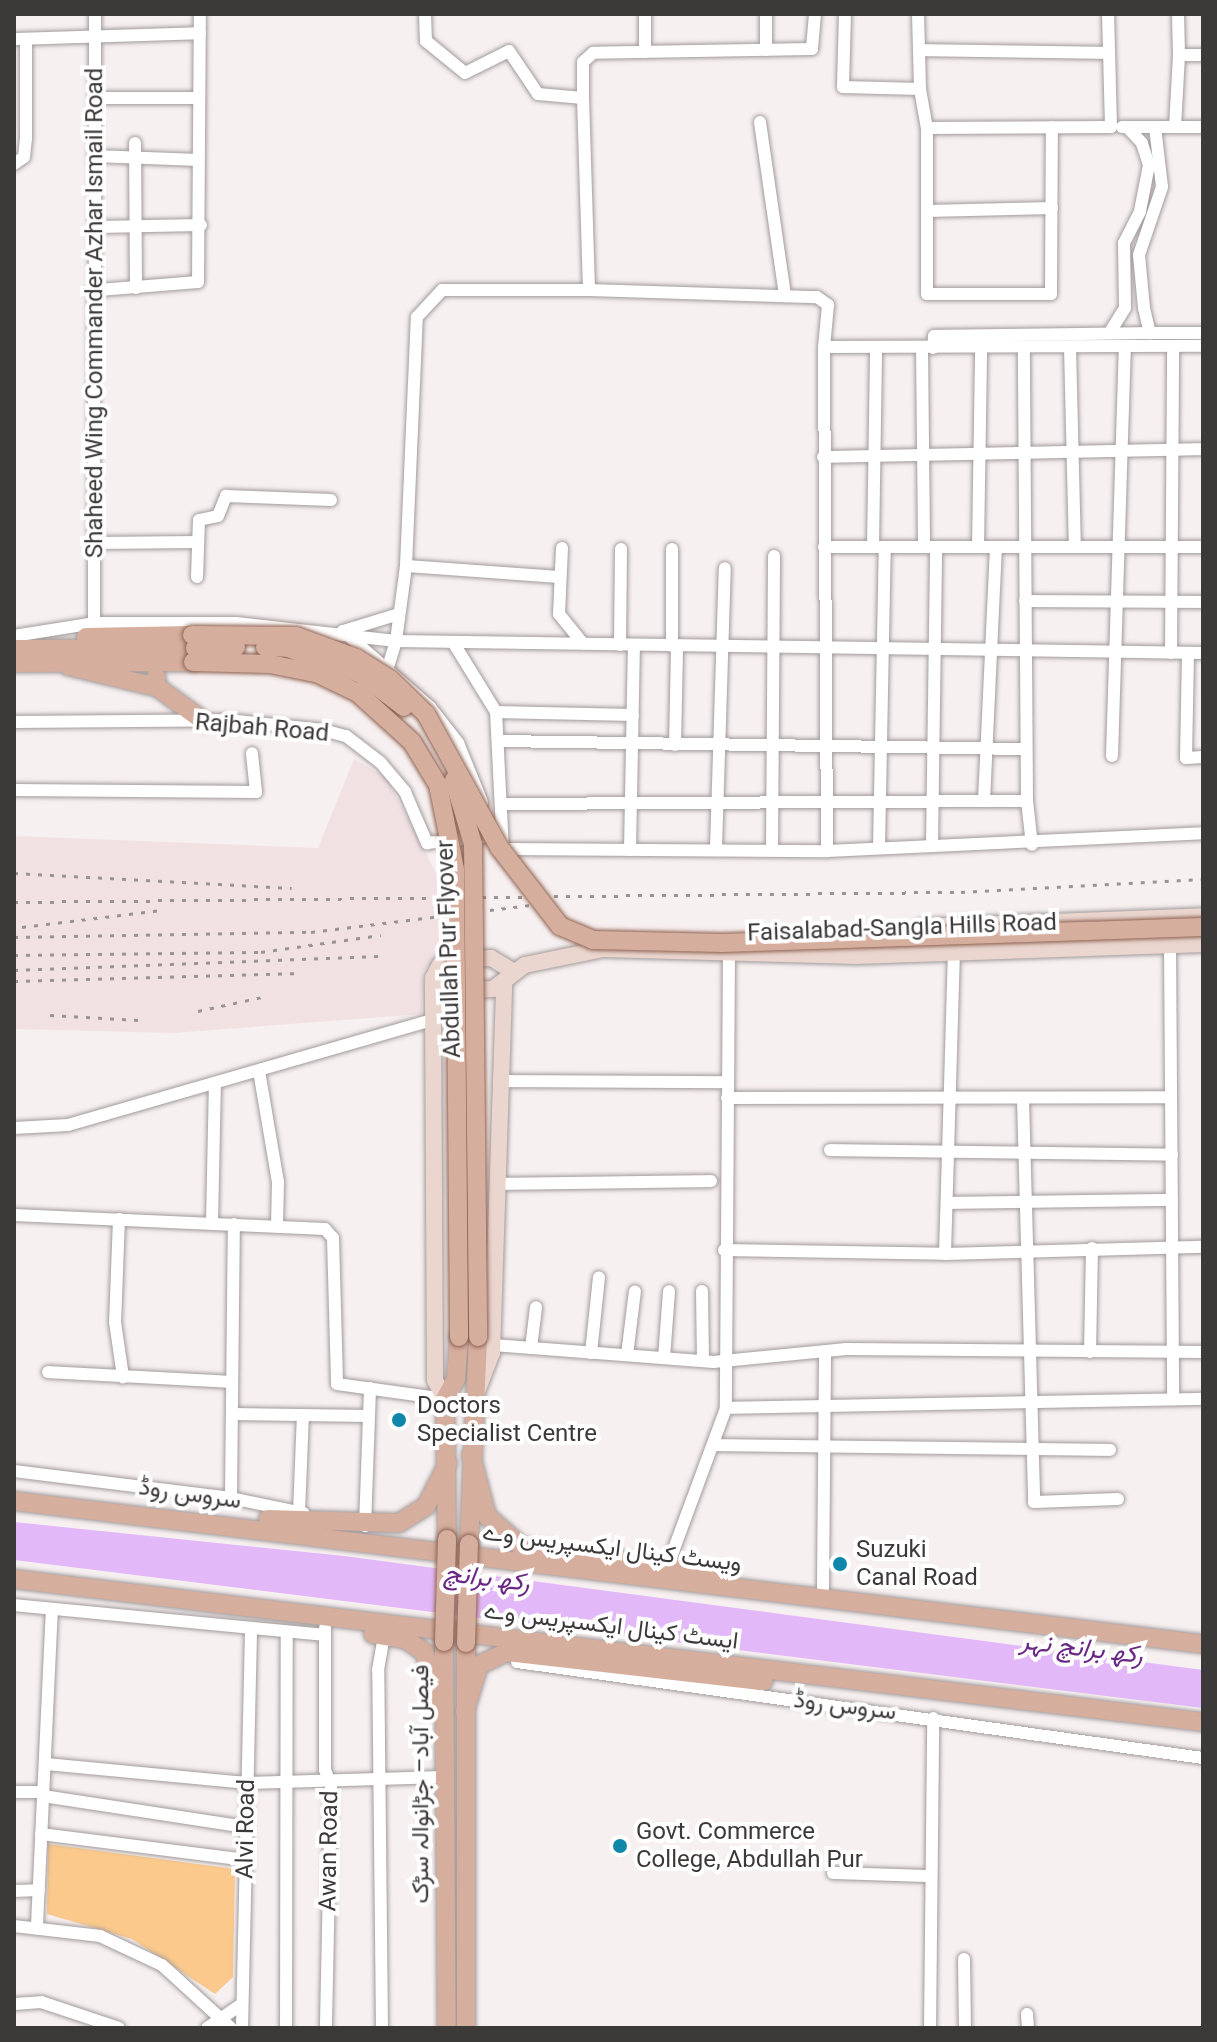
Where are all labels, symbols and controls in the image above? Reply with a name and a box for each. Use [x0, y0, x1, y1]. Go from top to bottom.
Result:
street label: Shaheed Wing Commander Azhar Ismail Road [81, 68, 109, 558]
street label: Rajbah Road [194, 708, 330, 748]
street label: Abdullah Pur Flyover [431, 839, 467, 1059]
street label: Faisalabad-Sangla Hills Road [747, 908, 1057, 948]
place label: Doctors Specialist Centre [417, 1392, 597, 1448]
marker: Doctors Specialist Centre [388, 1409, 410, 1431]
street label: سروس روڈ [137, 1473, 243, 1515]
street label: ویسٹ کینال ایکسپریس وے [481, 1518, 743, 1578]
place label: Suzuki Canal Road [856, 1536, 978, 1592]
marker: Suzuki Canal Road [831, 1555, 849, 1573]
water label: رکھ برانچ [442, 1557, 532, 1599]
street label: ایسٹ کینال ایکسپریس وے [482, 1596, 740, 1656]
water label: رکھ برانچ نہر [1019, 1625, 1145, 1671]
street label: فیصل آباد– جڑانوالہ سڑک [407, 1664, 435, 1904]
street label: سروس روڈ [792, 1685, 898, 1727]
street label: Alvi Road [231, 1779, 261, 1879]
street label: Awan Road [314, 1790, 344, 1912]
place label: Govt. Commerce College, Abdullah Pur [636, 1818, 863, 1874]
marker: Govt. Commerce College, Abdullah Pur [611, 1837, 629, 1855]

